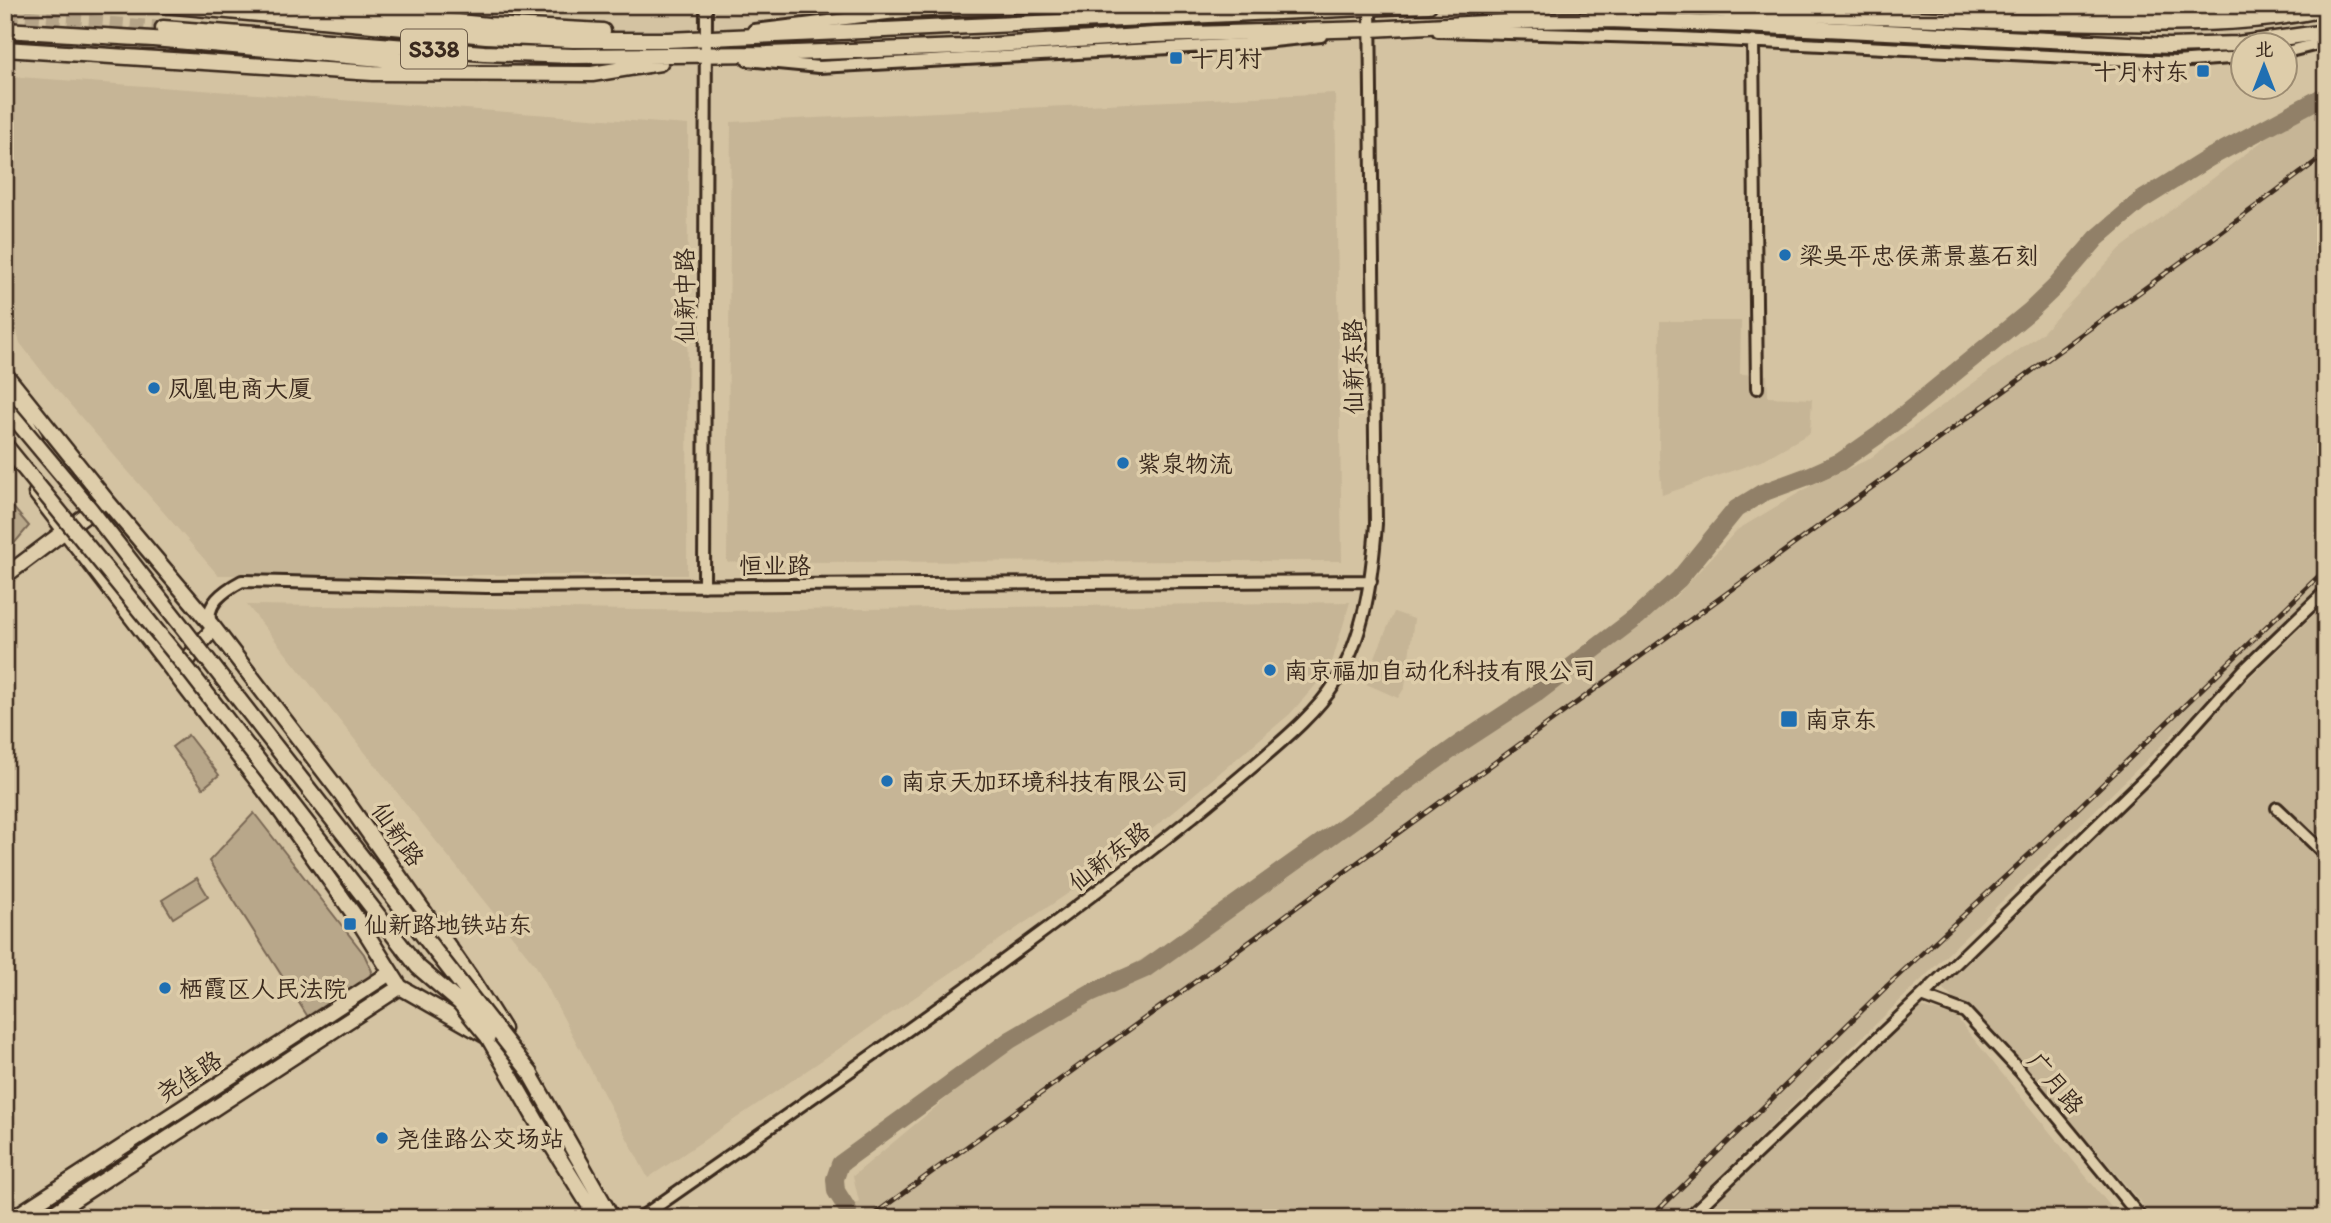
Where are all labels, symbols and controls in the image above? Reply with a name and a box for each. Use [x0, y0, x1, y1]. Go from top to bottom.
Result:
road number: S338 [401, 30, 467, 68]
north arrow [2230, 32, 2300, 102]
text: 北 [2254, 38, 2274, 61]
place label: 十月村 [1190, 44, 1262, 73]
marker: 十月村 [1168, 50, 1184, 66]
place label: 十月村东 [2093, 57, 2189, 86]
marker: 十月村东 [2195, 63, 2211, 79]
place label: 梁吴平忠侯萧景墓石刻 [1799, 241, 2039, 270]
marker: 梁吴平忠侯萧景墓石刻 [1777, 247, 1793, 263]
street label: 仙新中路 [670, 248, 699, 344]
street label: 仙新东路 [1338, 319, 1368, 415]
place label: 凤凰电商大厦 [168, 374, 312, 403]
marker: 凤凰电商大厦 [146, 380, 162, 396]
place label: 紫泉物流 [1137, 449, 1233, 478]
marker: 紫泉物流 [1115, 455, 1131, 471]
street label: 恒业路 [739, 551, 811, 580]
place label: 南京福加自动化科技有限公司 [1284, 656, 1596, 685]
marker: 南京福加自动化科技有限公司 [1262, 662, 1278, 678]
place label: 南京东 [1805, 705, 1877, 734]
marker: 南京东 [1779, 709, 1799, 729]
place label: 南京天加环境科技有限公司 [901, 767, 1189, 796]
marker: 南京天加环境科技有限公司 [879, 773, 895, 789]
street label: 仙新路 [365, 796, 431, 872]
street label: 仙新东路 [1062, 815, 1156, 897]
place label: 仙新路地铁站东 [364, 910, 532, 939]
marker: 仙新路地铁站东 [342, 916, 358, 932]
place label: 栖霞区人民法院 [179, 974, 347, 1003]
marker: 栖霞区人民法院 [157, 980, 173, 996]
street label: 尧佳路 [151, 1044, 227, 1108]
street label: 广月路 [2022, 1046, 2090, 1120]
place label: 尧佳路公交场站 [396, 1124, 564, 1153]
marker: 尧佳路公交场站 [374, 1130, 390, 1146]

